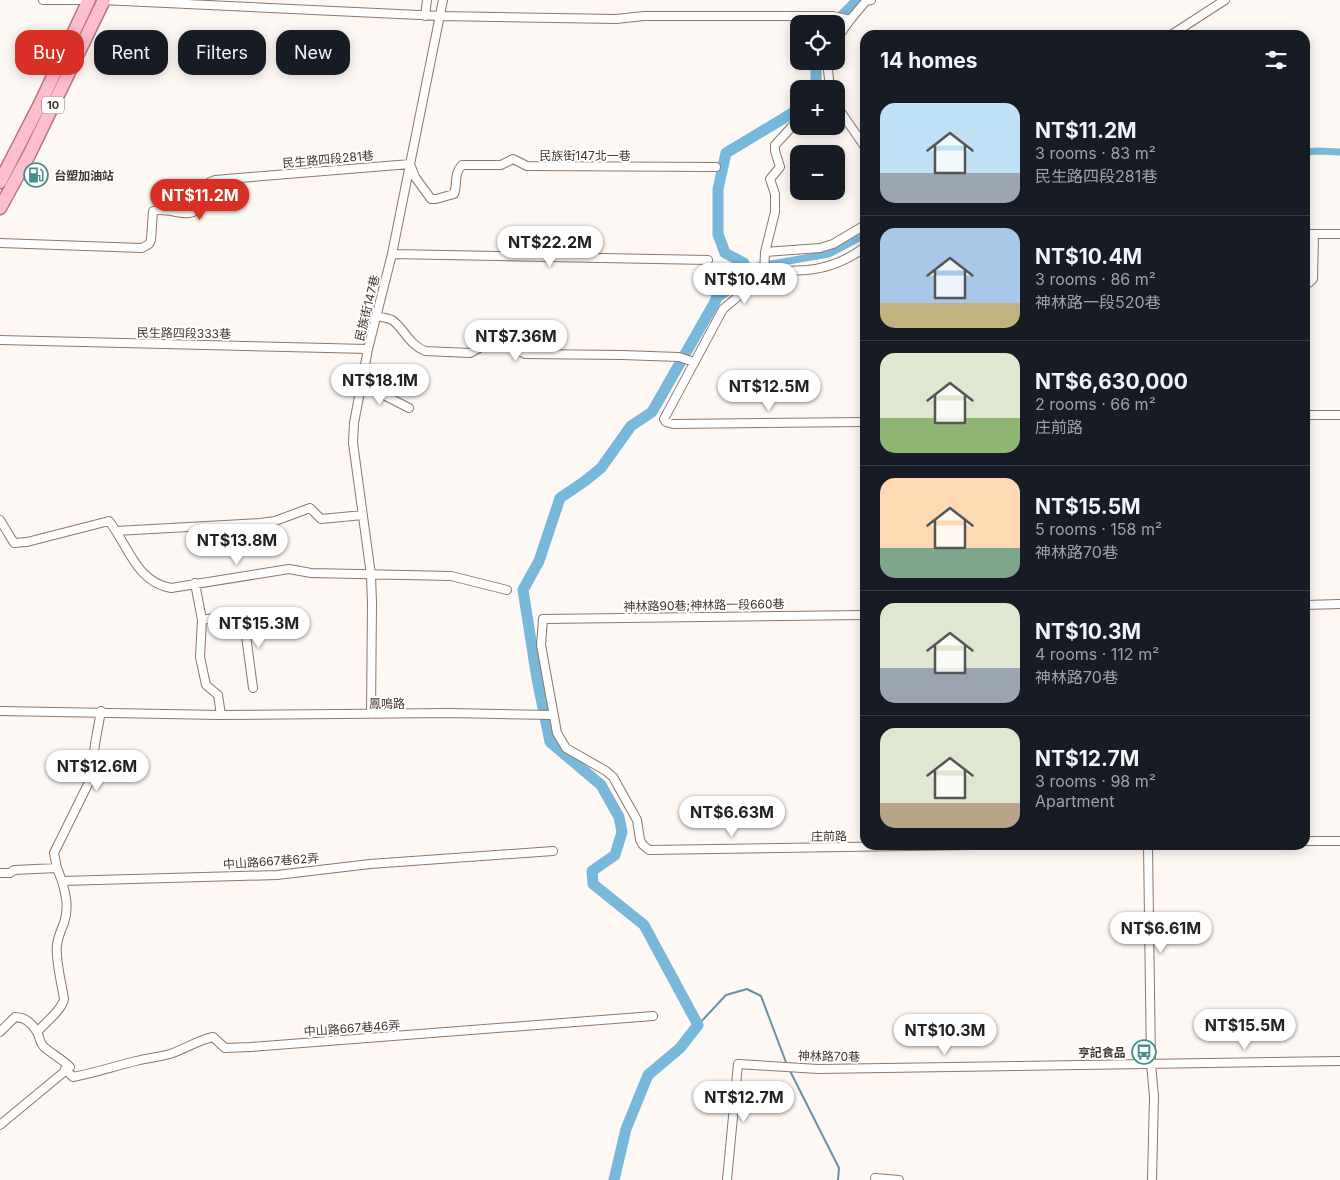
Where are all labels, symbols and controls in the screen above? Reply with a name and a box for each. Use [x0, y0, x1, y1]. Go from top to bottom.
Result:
map controls [790, 15, 845, 200]
button: locate [790, 15, 845, 70]
chip: Buy [15, 30, 84, 75]
chip: Rent [94, 30, 168, 75]
chip: Filters [178, 30, 266, 75]
chip: New [276, 30, 350, 75]
icon: filters [1262, 46, 1290, 74]
text: 14 homes [880, 48, 978, 73]
button: + [790, 80, 845, 135]
road number: 10 [42, 96, 64, 114]
text: NT$11.2M [1035, 118, 1137, 143]
icon: home [920, 123, 980, 183]
text: 3 rooms · 83 m² [1035, 143, 1156, 163]
button: − [790, 145, 845, 200]
street label: 民生路四段281巷 [282, 148, 374, 170]
street label: 民族街147北一巷 [539, 148, 631, 163]
fuel station icon: 台塑加油站 [23, 162, 49, 188]
text: 民生路四段281巷 [1035, 166, 1157, 186]
place label: 台塑加油站 [54, 168, 114, 183]
pin: NT$11.2M [148, 178, 252, 221]
text: NT$11.2M [161, 185, 239, 205]
pin: NT$22.2M [498, 226, 602, 268]
text: NT$22.2M [508, 232, 592, 252]
text: NT$10.4M [1035, 244, 1142, 269]
icon: home [920, 248, 980, 308]
pin: NT$10.4M [693, 262, 797, 305]
text: NT$10.4M [704, 269, 786, 289]
text: 3 rooms · 86 m² [1035, 269, 1156, 289]
street label: 民族街147巷 [352, 273, 382, 343]
text: 神林路一段520巷 [1035, 292, 1161, 312]
pin: NT$7.36M [464, 320, 568, 362]
street label: 民生路四段333巷 [137, 325, 231, 341]
text: NT$7.36M [475, 326, 557, 346]
pin: NT$18.1M [328, 364, 432, 406]
text: NT$6,630,000 [1035, 369, 1188, 394]
text: NT$18.1M [342, 370, 418, 390]
pin: NT$12.5M [717, 370, 821, 412]
icon: home [920, 373, 980, 433]
text: NT$12.5M [729, 376, 809, 396]
text: 2 rooms · 66 m² [1035, 394, 1156, 414]
text: 庄前路 [1035, 417, 1083, 437]
text: NT$15.5M [1035, 494, 1141, 519]
icon: home [920, 498, 980, 558]
text: 5 rooms · 158 m² [1035, 519, 1162, 539]
pin: NT$13.8M [185, 524, 289, 566]
text: NT$13.8M [197, 530, 277, 550]
text: 神林路70巷 [1035, 542, 1118, 562]
street label: 神林路90巷;神林路一段660巷 [623, 596, 785, 614]
pin: NT$15.3M [207, 606, 311, 649]
text: NT$15.3M [219, 613, 299, 633]
text: NT$10.3M [1035, 619, 1141, 644]
icon: home [920, 623, 980, 683]
text: 4 rooms · 112 m² [1035, 644, 1159, 664]
text: 神林路70巷 [1035, 667, 1118, 687]
street label: 鳳鳴路 [369, 696, 405, 711]
text: NT$12.7M [1035, 746, 1139, 771]
icon: home [920, 748, 980, 808]
pin: NT$12.6M [45, 750, 149, 792]
text: NT$12.6M [57, 756, 137, 776]
text: 3 rooms · 98 m² [1035, 771, 1156, 791]
text: Apartment [1035, 791, 1115, 811]
pin: NT$6.63M [680, 796, 784, 838]
text: NT$6.63M [690, 802, 774, 822]
street label: 庄前路 [811, 828, 847, 844]
street label: 中山路667巷62弄 [222, 850, 320, 872]
pin: NT$6.61M [1109, 912, 1213, 954]
text: NT$6.61M [1121, 918, 1201, 938]
pin: NT$15.5M [1193, 1008, 1297, 1051]
pin: NT$10.3M [893, 1014, 997, 1056]
text: NT$15.5M [1205, 1015, 1285, 1035]
street label: 中山路667巷46弄 [303, 1017, 401, 1039]
text: NT$10.3M [905, 1020, 985, 1040]
bus stop icon: 亨記食品 [1131, 1039, 1157, 1065]
place label: 亨記食品 [1078, 1045, 1126, 1060]
street label: 神林路70巷 [798, 1048, 860, 1064]
pin: NT$12.7M [692, 1080, 796, 1123]
text: NT$12.7M [704, 1087, 784, 1107]

